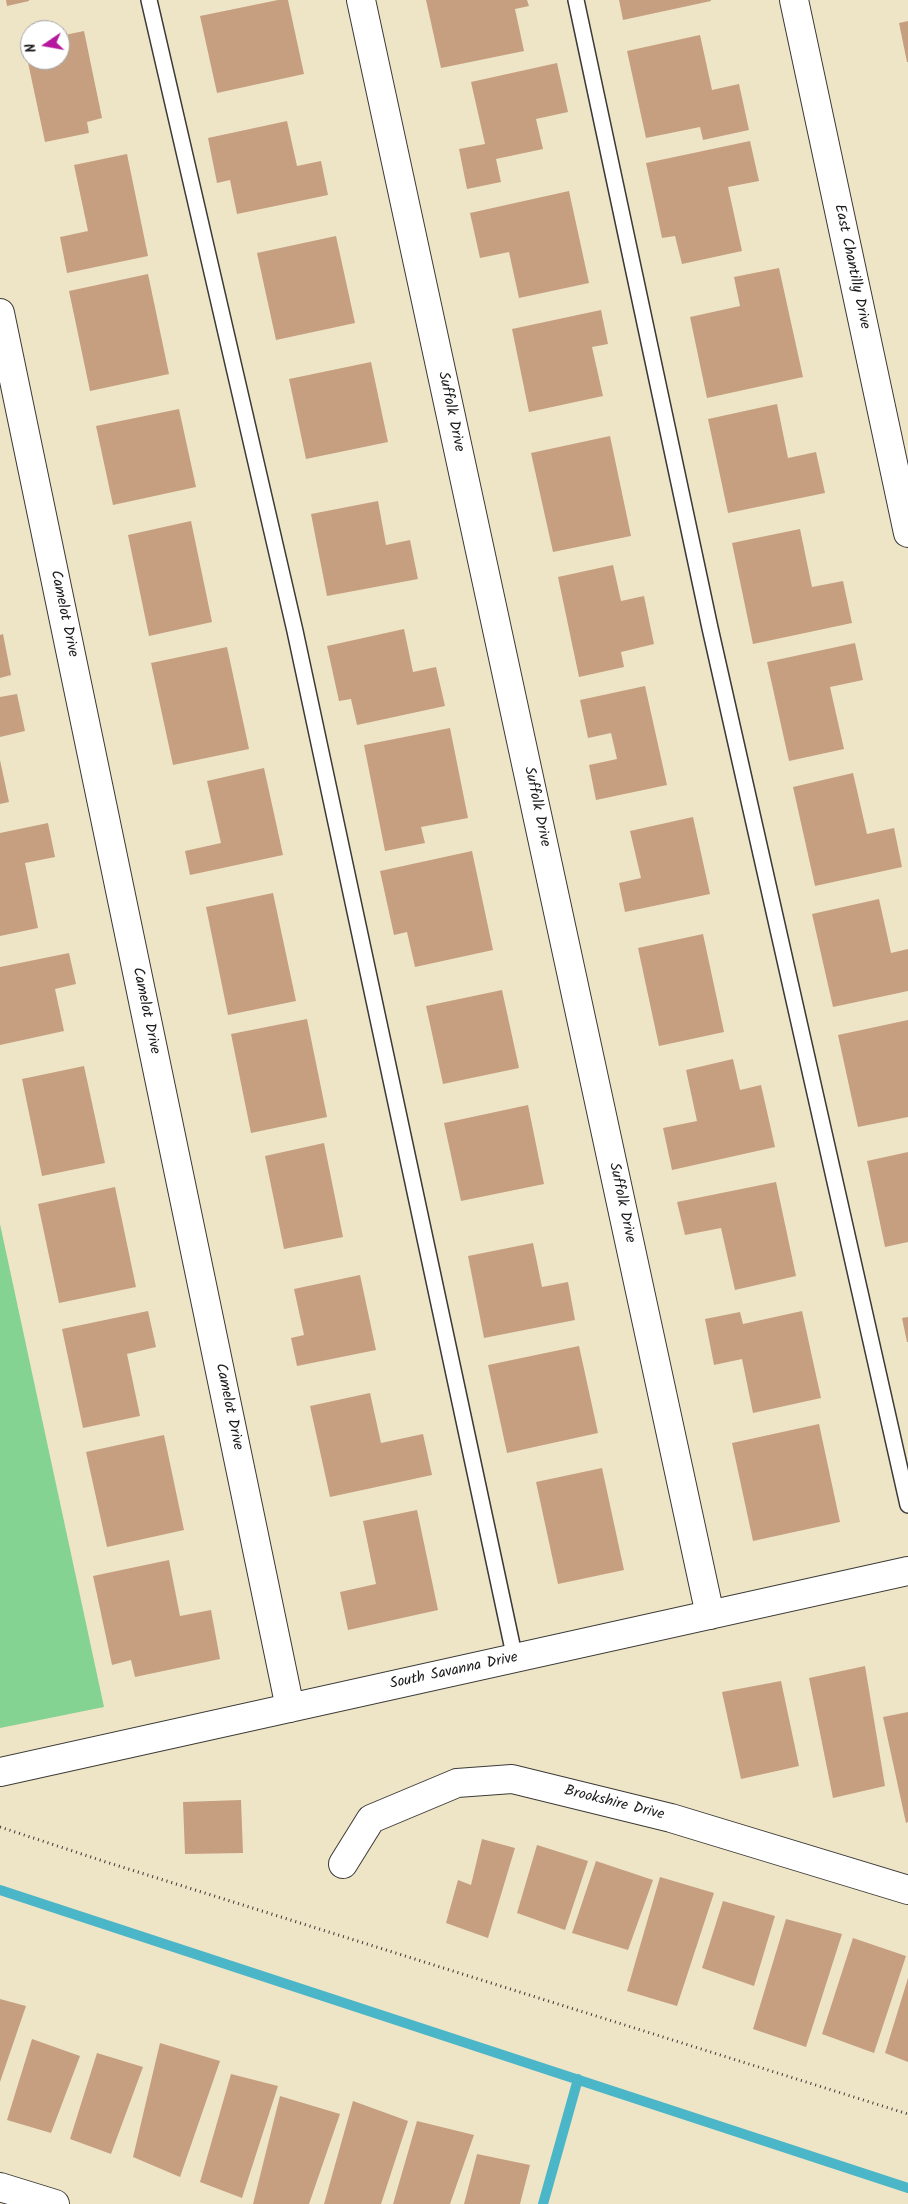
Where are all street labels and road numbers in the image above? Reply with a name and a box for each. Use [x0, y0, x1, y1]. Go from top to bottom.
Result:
street label: East Chantilly Drive [829, 203, 873, 331]
street label: Suffolk Drive [433, 370, 467, 454]
street label: Camelot Drive [45, 569, 81, 659]
street label: Suffolk Drive [519, 765, 553, 849]
street label: Camelot Drive [127, 966, 163, 1056]
street label: Suffolk Drive [604, 1161, 638, 1245]
street label: Camelot Drive [210, 1362, 246, 1452]
street label: South Savanna Drive [388, 1650, 520, 1694]
street label: Brookshire Drive [562, 1783, 666, 1825]

